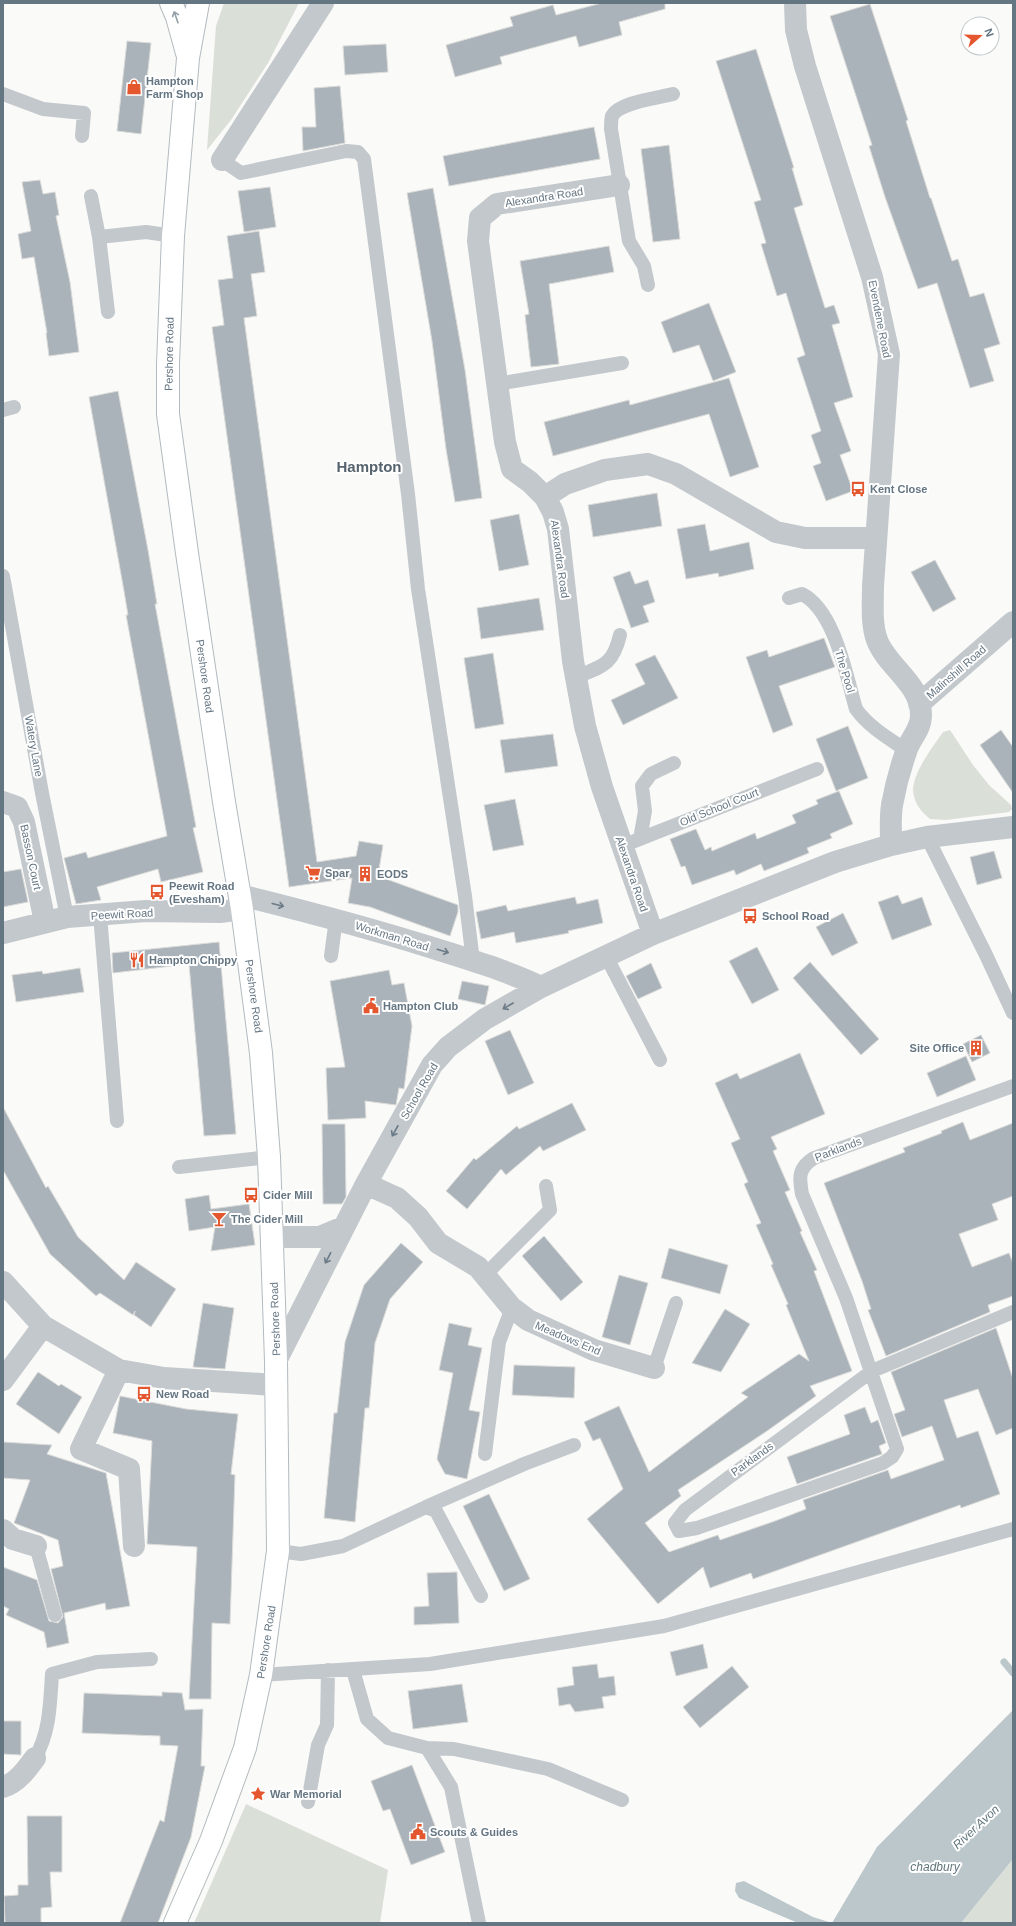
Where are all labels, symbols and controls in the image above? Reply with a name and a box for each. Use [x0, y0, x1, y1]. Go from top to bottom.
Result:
one-way arrow [172, 11, 180, 23]
north arrow [960, 16, 1000, 56]
text: N [982, 27, 996, 38]
place label: Hampton Farm Shop [146, 75, 204, 100]
shop icon: Hampton Farm Shop [125, 78, 143, 96]
street label: Alexandra Road [504, 185, 584, 209]
street label: Evendene Road [867, 279, 893, 359]
street label: Pershore Road [162, 317, 176, 391]
district label: Hampton [337, 458, 402, 475]
bus stop icon: Kent Close [849, 480, 867, 498]
place label: Kent Close [870, 483, 927, 495]
street label: Alexandra Road [549, 519, 571, 599]
street label: Pershore Road [194, 639, 216, 713]
street label: Malinshill Road [924, 643, 988, 701]
street label: The Pool [833, 648, 857, 694]
street label: Watery Lane [23, 714, 45, 778]
street label: Old School Court [678, 786, 760, 828]
street label: Basson Court [18, 823, 44, 891]
street label: Alexandra Road [613, 835, 651, 913]
supermarket icon: Spar [304, 864, 322, 882]
building icon: EODS [356, 865, 374, 883]
place label: Spar [325, 867, 350, 879]
place label: EODS [377, 868, 408, 880]
place label: Peewit Road (Evesham) [169, 880, 234, 905]
bus stop icon: Peewit Road (Evesham) [148, 883, 166, 901]
one-way arrow [271, 901, 284, 909]
street label: Peewit Road [91, 906, 153, 922]
bus stop icon: School Road [741, 907, 759, 925]
place label: School Road [762, 910, 829, 922]
street label: Workman Road [354, 919, 430, 953]
one-way arrow [436, 948, 449, 955]
restaurant icon: Hampton Chippy [128, 951, 146, 969]
place label: Hampton Chippy [149, 954, 238, 966]
street label: Pershore Road [243, 959, 265, 1033]
public building icon: Hampton Club [362, 997, 380, 1015]
place label: Hampton Club [383, 1000, 458, 1012]
one-way arrow [502, 1003, 514, 1011]
building icon: Site Office [967, 1039, 985, 1057]
place label: Site Office [910, 1042, 964, 1054]
street label: School Road [398, 1061, 440, 1121]
one-way arrow [391, 1125, 399, 1137]
street label: Parklands [813, 1134, 863, 1163]
bus stop icon: Cider Mill [242, 1186, 260, 1204]
place label: Cider Mill [263, 1189, 313, 1201]
bar icon: The Cider Mill [210, 1210, 228, 1228]
place label: The Cider Mill [231, 1213, 303, 1225]
one-way arrow [324, 1252, 332, 1264]
street label: Pershore Road [268, 1282, 282, 1356]
street label: Meadows End [534, 1319, 602, 1357]
bus stop icon: New Road [135, 1385, 153, 1403]
place label: New Road [156, 1388, 209, 1400]
street label: Parklands [729, 1439, 776, 1478]
street label: Pershore Road [254, 1605, 278, 1679]
place icon: War Memorial [249, 1785, 267, 1803]
place label: War Memorial [270, 1788, 342, 1800]
water label: River Avon [950, 1802, 1002, 1852]
public building icon: Scouts & Guides [409, 1823, 427, 1841]
place label: Scouts & Guides [430, 1826, 518, 1838]
water label: chadbury [910, 1860, 961, 1874]

